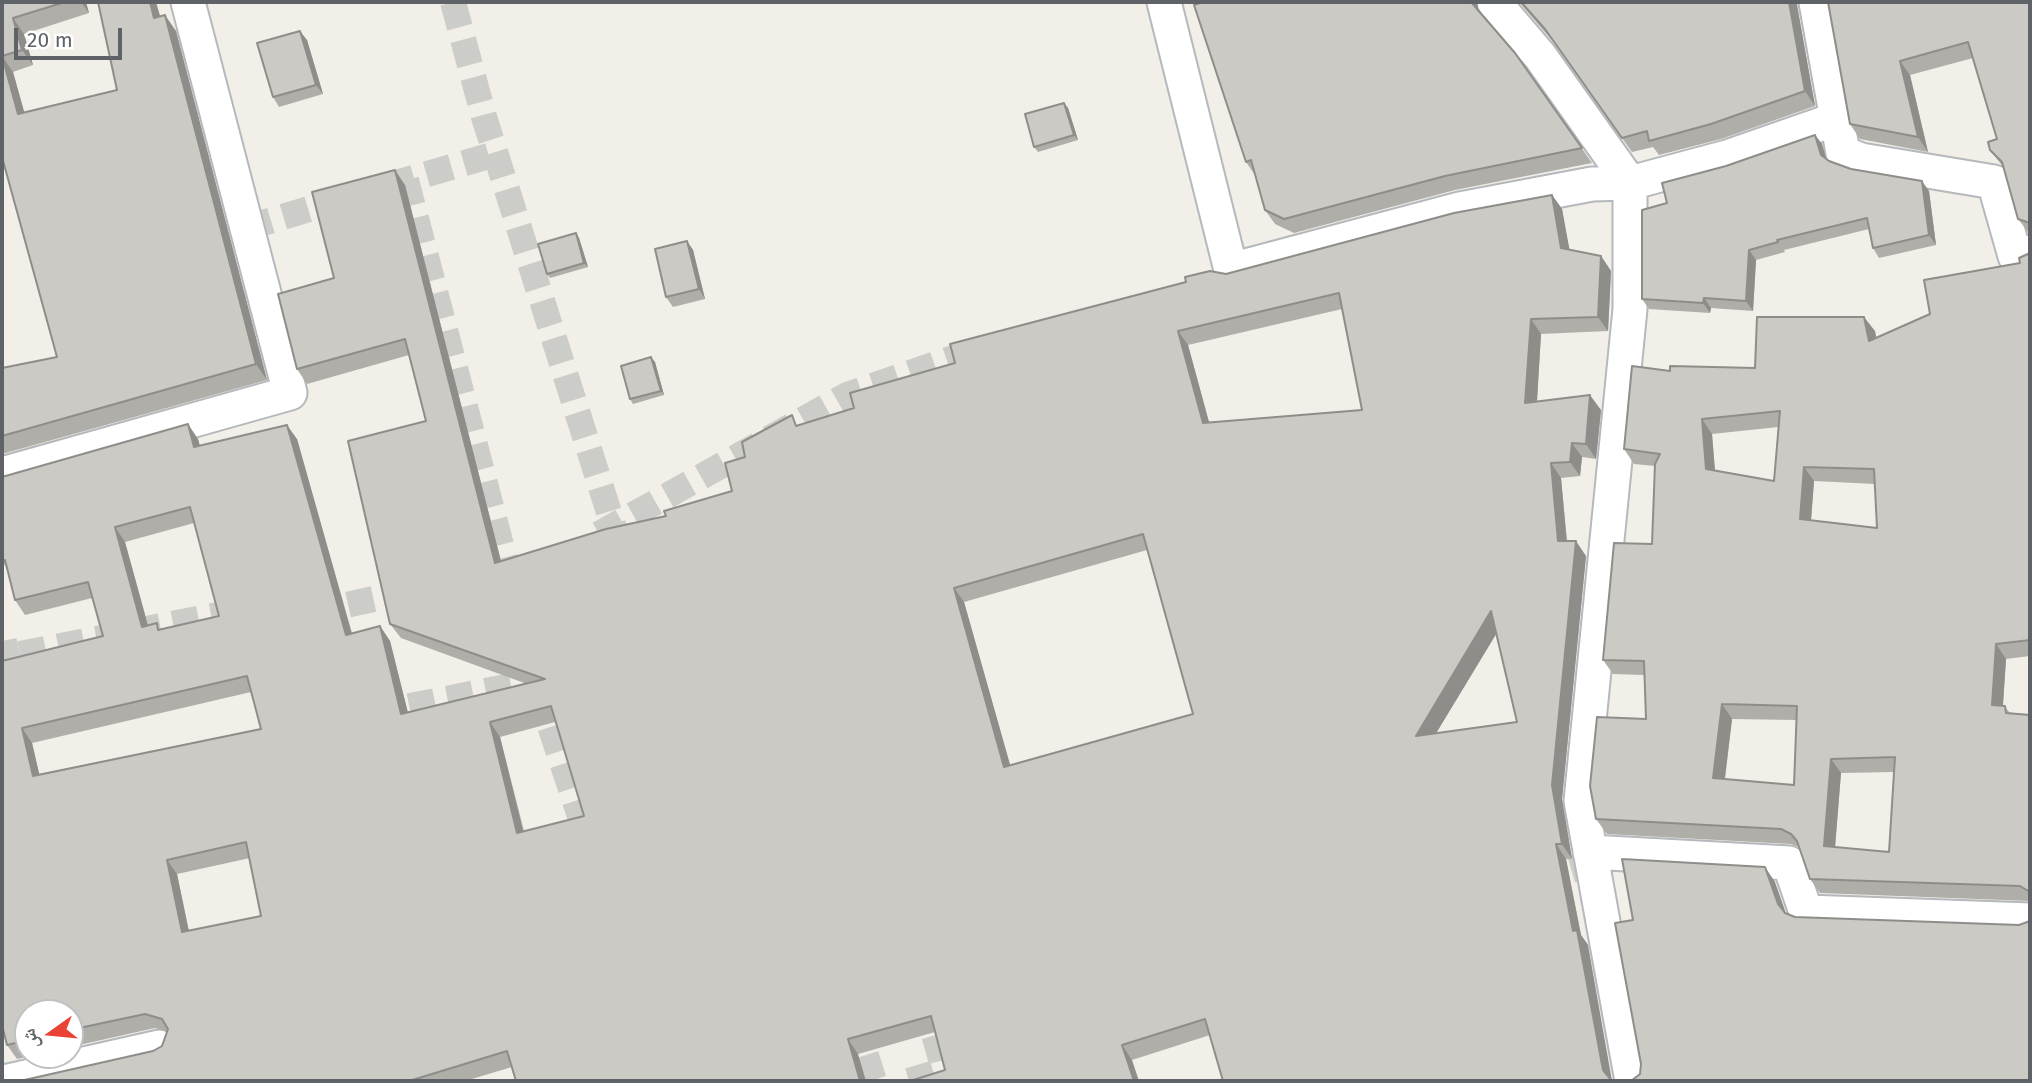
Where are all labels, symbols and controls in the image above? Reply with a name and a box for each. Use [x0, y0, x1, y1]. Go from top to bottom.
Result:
scale bar [18, 14, 126, 58]
text: 20 m [27, 27, 73, 53]
north arrow [14, 999, 84, 1069]
text: ش [16, 1026, 44, 1052]

